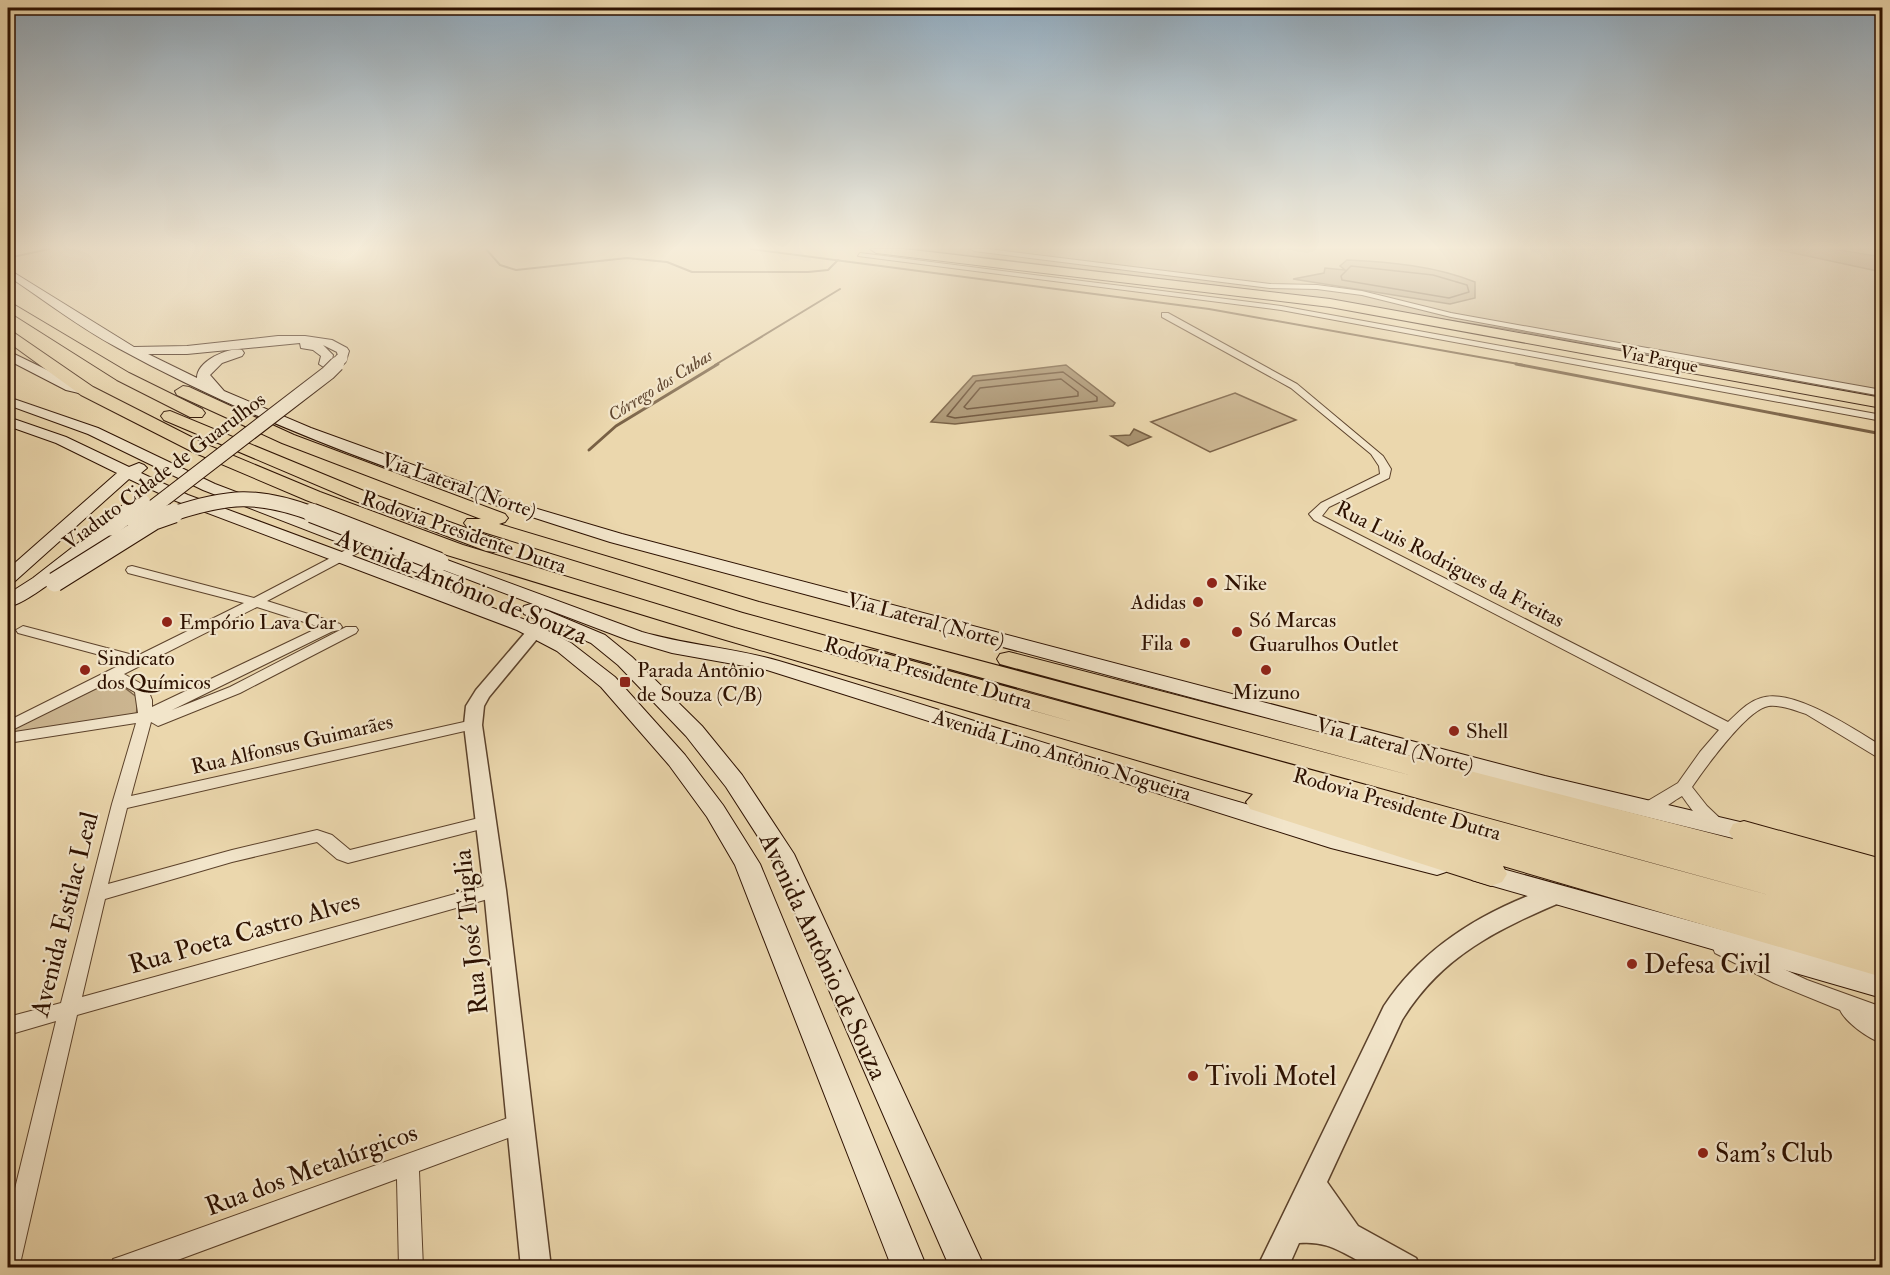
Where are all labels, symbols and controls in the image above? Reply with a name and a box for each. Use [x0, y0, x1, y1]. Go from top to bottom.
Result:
street label: Via Parque [1618, 341, 1700, 378]
water label: Córrego dos Cubas [604, 344, 718, 427]
street label: Viaduto Cidade de Guarulhos [57, 386, 271, 557]
street label: Via Lateral (Norte) [378, 446, 540, 525]
street label: Rodovia Presidente Dutra [358, 485, 570, 580]
street label: Rua Luis Rodrigues da Freitas [1331, 495, 1569, 634]
street label: Avenida Antônio de Souza [330, 521, 592, 652]
place label: Nike [1224, 570, 1267, 597]
marker: Nike [1205, 576, 1219, 590]
street label: Via Lateral (Norte) [844, 586, 1008, 655]
place label: Adidas [1130, 589, 1186, 616]
marker: Adidas [1191, 595, 1205, 609]
place label: Só Marcas Guarulhos Outlet [1249, 607, 1399, 658]
place label: Empório Lava Car [179, 609, 336, 636]
marker: Empório Lava Car [160, 615, 174, 629]
marker: Só Marcas Guarulhos Outlet [1230, 625, 1244, 639]
place label: Fila [1140, 630, 1173, 657]
street label: Rodovia Presidente Dutra [821, 631, 1035, 716]
marker: Fila [1178, 636, 1192, 650]
place label: Sindicato dos Químicos [97, 645, 211, 696]
place label: Parada Antônio de Souza (C/B) [637, 657, 765, 708]
marker: Sindicato dos Químicos [78, 663, 92, 677]
marker: Mizuno [1259, 663, 1273, 677]
marker: Parada Antônio de Souza (C/B) [618, 675, 632, 689]
place label: Mizuno [1232, 679, 1300, 706]
street label: Avenida Lino Antônio Nogueira [928, 703, 1195, 808]
street label: Rua Alfonsus Guimarães [189, 708, 396, 781]
street label: Via Lateral (Norte) [1313, 711, 1477, 780]
place label: Shell [1466, 718, 1509, 745]
marker: Shell [1447, 724, 1461, 738]
street label: Rodovia Presidente Dutra [1290, 762, 1504, 847]
street label: Avenida Estilac Leal [24, 808, 106, 1021]
street label: Avenida Antônio de Souza [751, 827, 894, 1085]
street label: Rua José Triglia [446, 847, 496, 1016]
street label: Rua Poeta Castro Alves [125, 885, 364, 981]
place label: Defesa Civil [1644, 949, 1771, 981]
marker: Defesa Civil [1625, 957, 1639, 971]
place label: Tivoli Motel [1205, 1061, 1337, 1093]
marker: Tivoli Motel [1186, 1069, 1200, 1083]
street label: Rua dos Metalúrgicos [201, 1117, 422, 1223]
place label: Sam's Club [1715, 1138, 1833, 1170]
marker: Sam's Club [1696, 1146, 1710, 1160]

